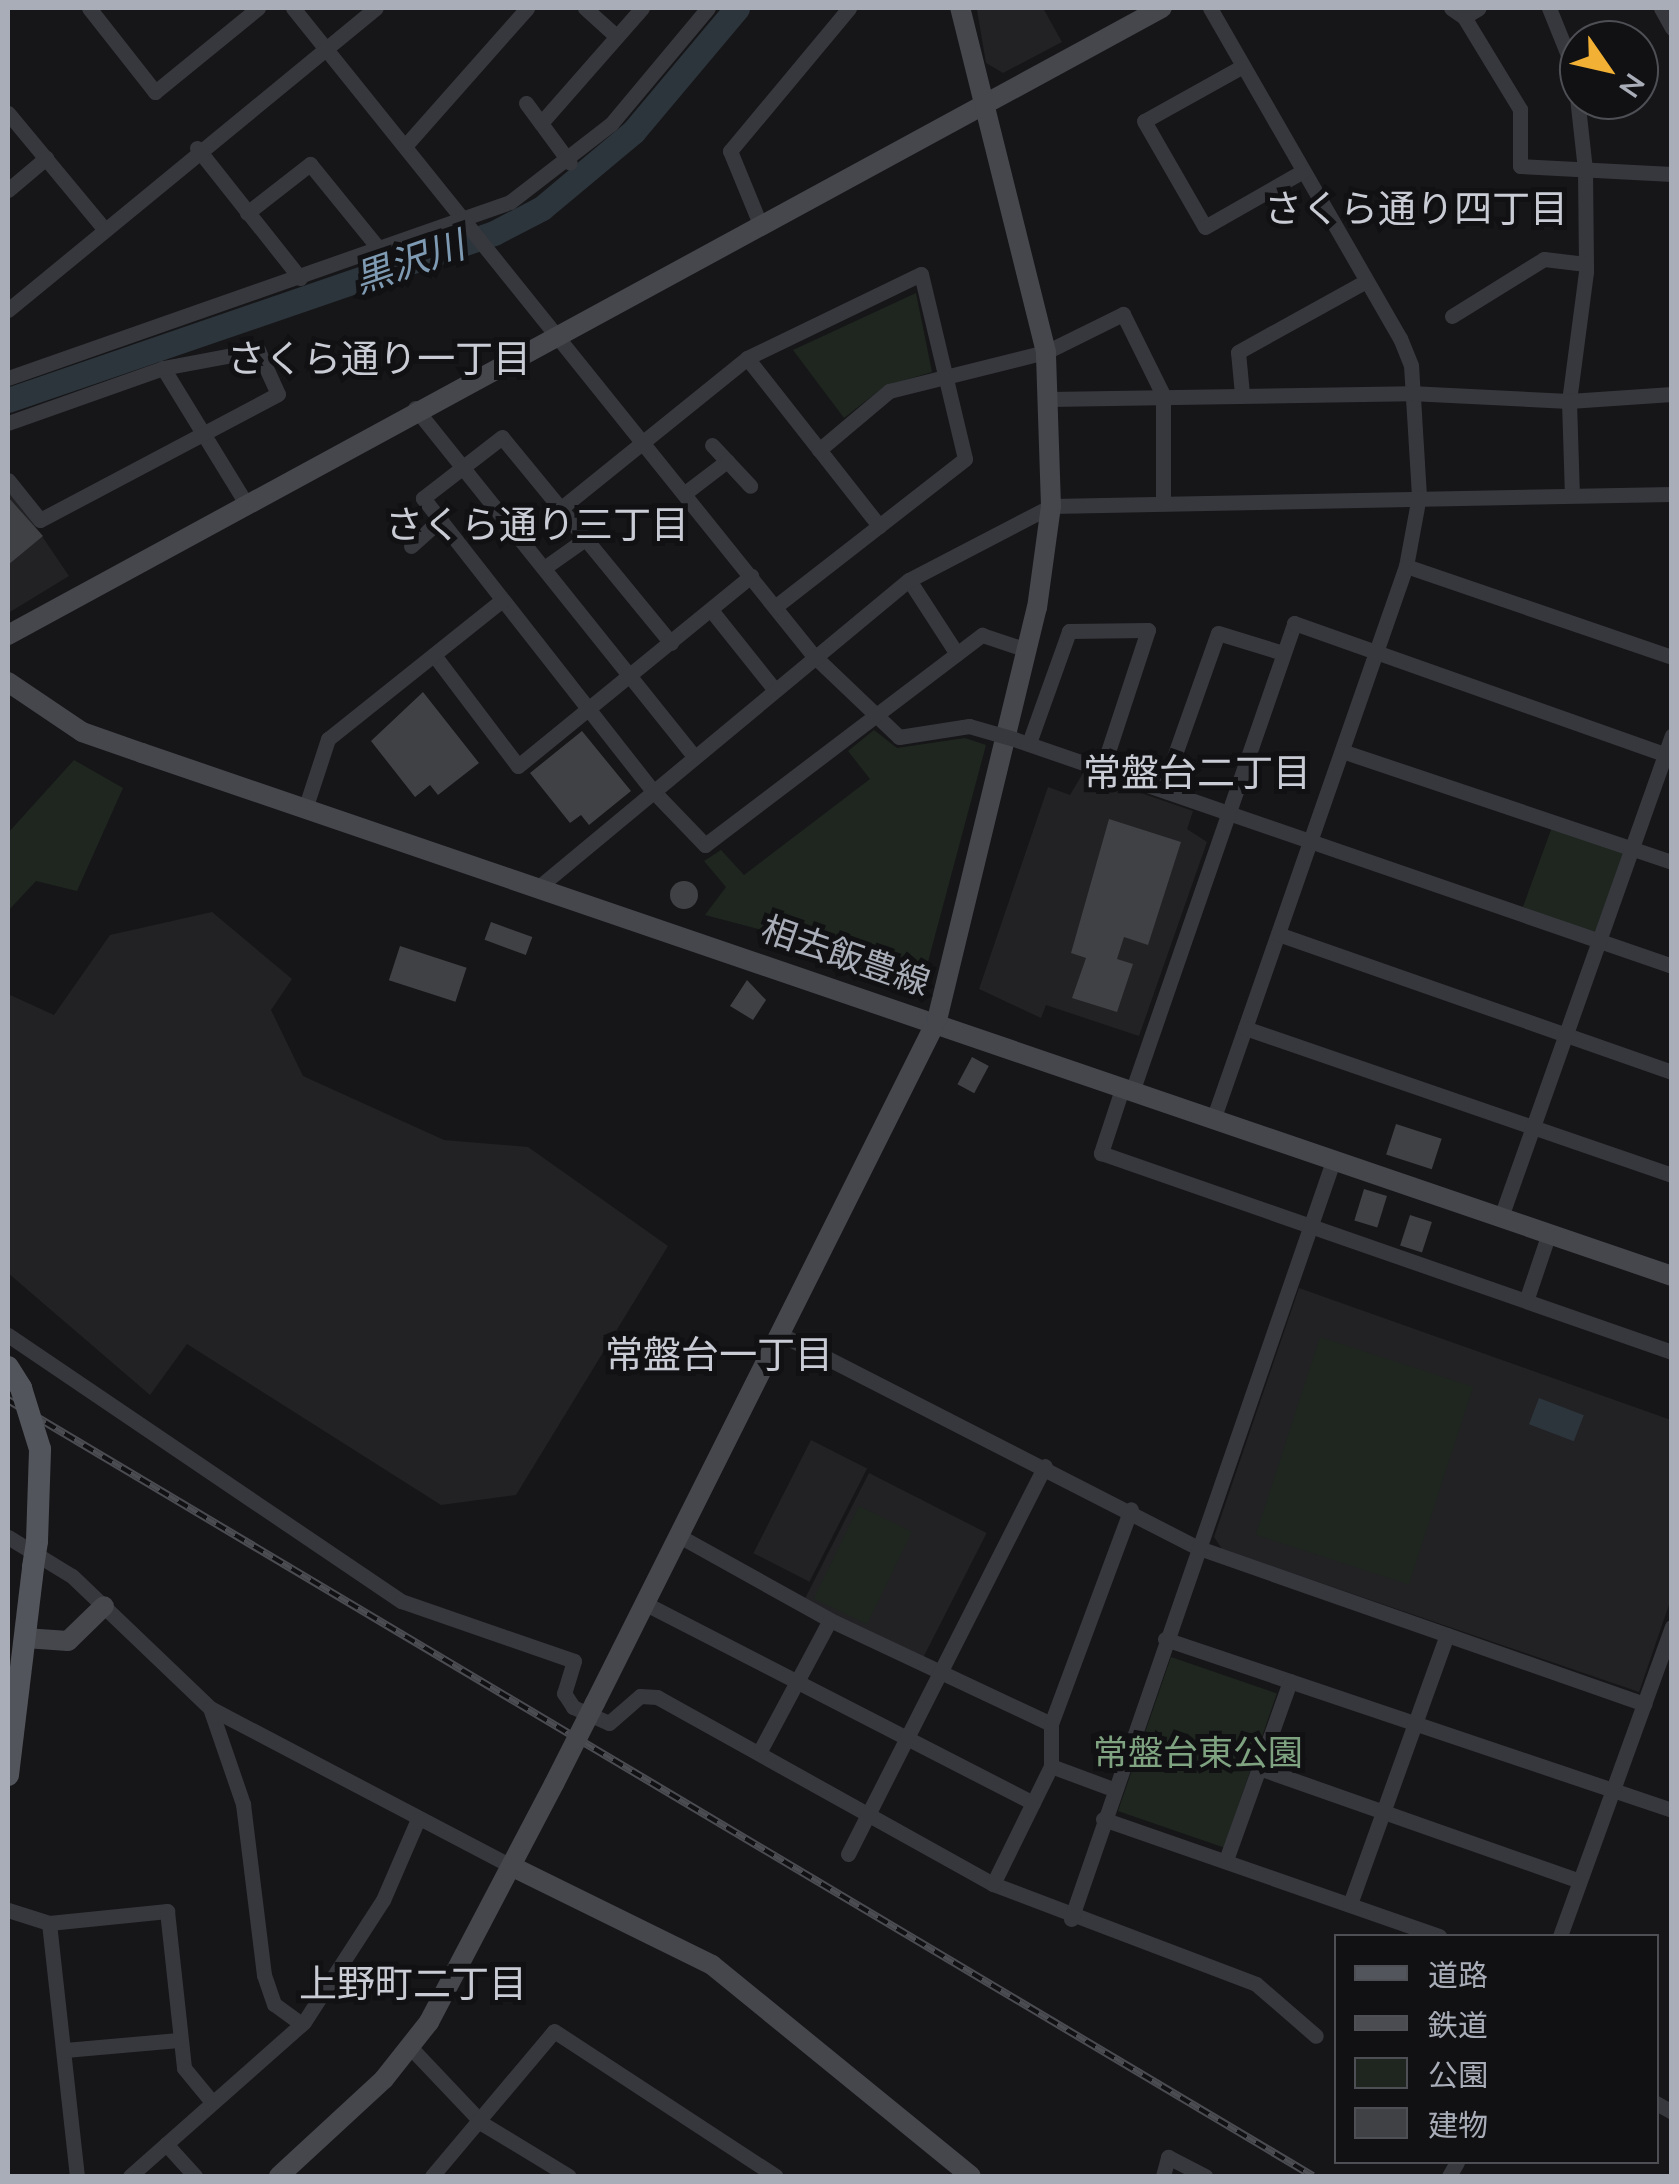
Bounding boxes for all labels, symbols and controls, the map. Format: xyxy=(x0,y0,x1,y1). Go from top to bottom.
north arrow xyxy=(1559,20,1659,120)
text: N xyxy=(1612,67,1653,104)
district label: さくら通り四丁目 xyxy=(1264,186,1568,232)
water label: 黒沢川 xyxy=(348,222,470,302)
district label: さくら通り一丁目 xyxy=(227,336,531,382)
district label: さくら通り三丁目 xyxy=(385,502,689,548)
district label: 常盤台二丁目 xyxy=(1083,750,1311,796)
street label: 相去飯豊線 xyxy=(756,907,936,1003)
district label: 常盤台一丁目 xyxy=(605,1332,833,1378)
park label: 常盤台東公園 xyxy=(1093,1731,1303,1773)
legend xyxy=(1334,1934,1659,2164)
text: 道路 xyxy=(1428,1956,1488,1994)
district label: 上野町二丁目 xyxy=(299,1961,527,2007)
text: 鉄道 xyxy=(1428,2006,1488,2044)
text: 公園 xyxy=(1428,2056,1488,2094)
text: 建物 xyxy=(1428,2106,1488,2144)

